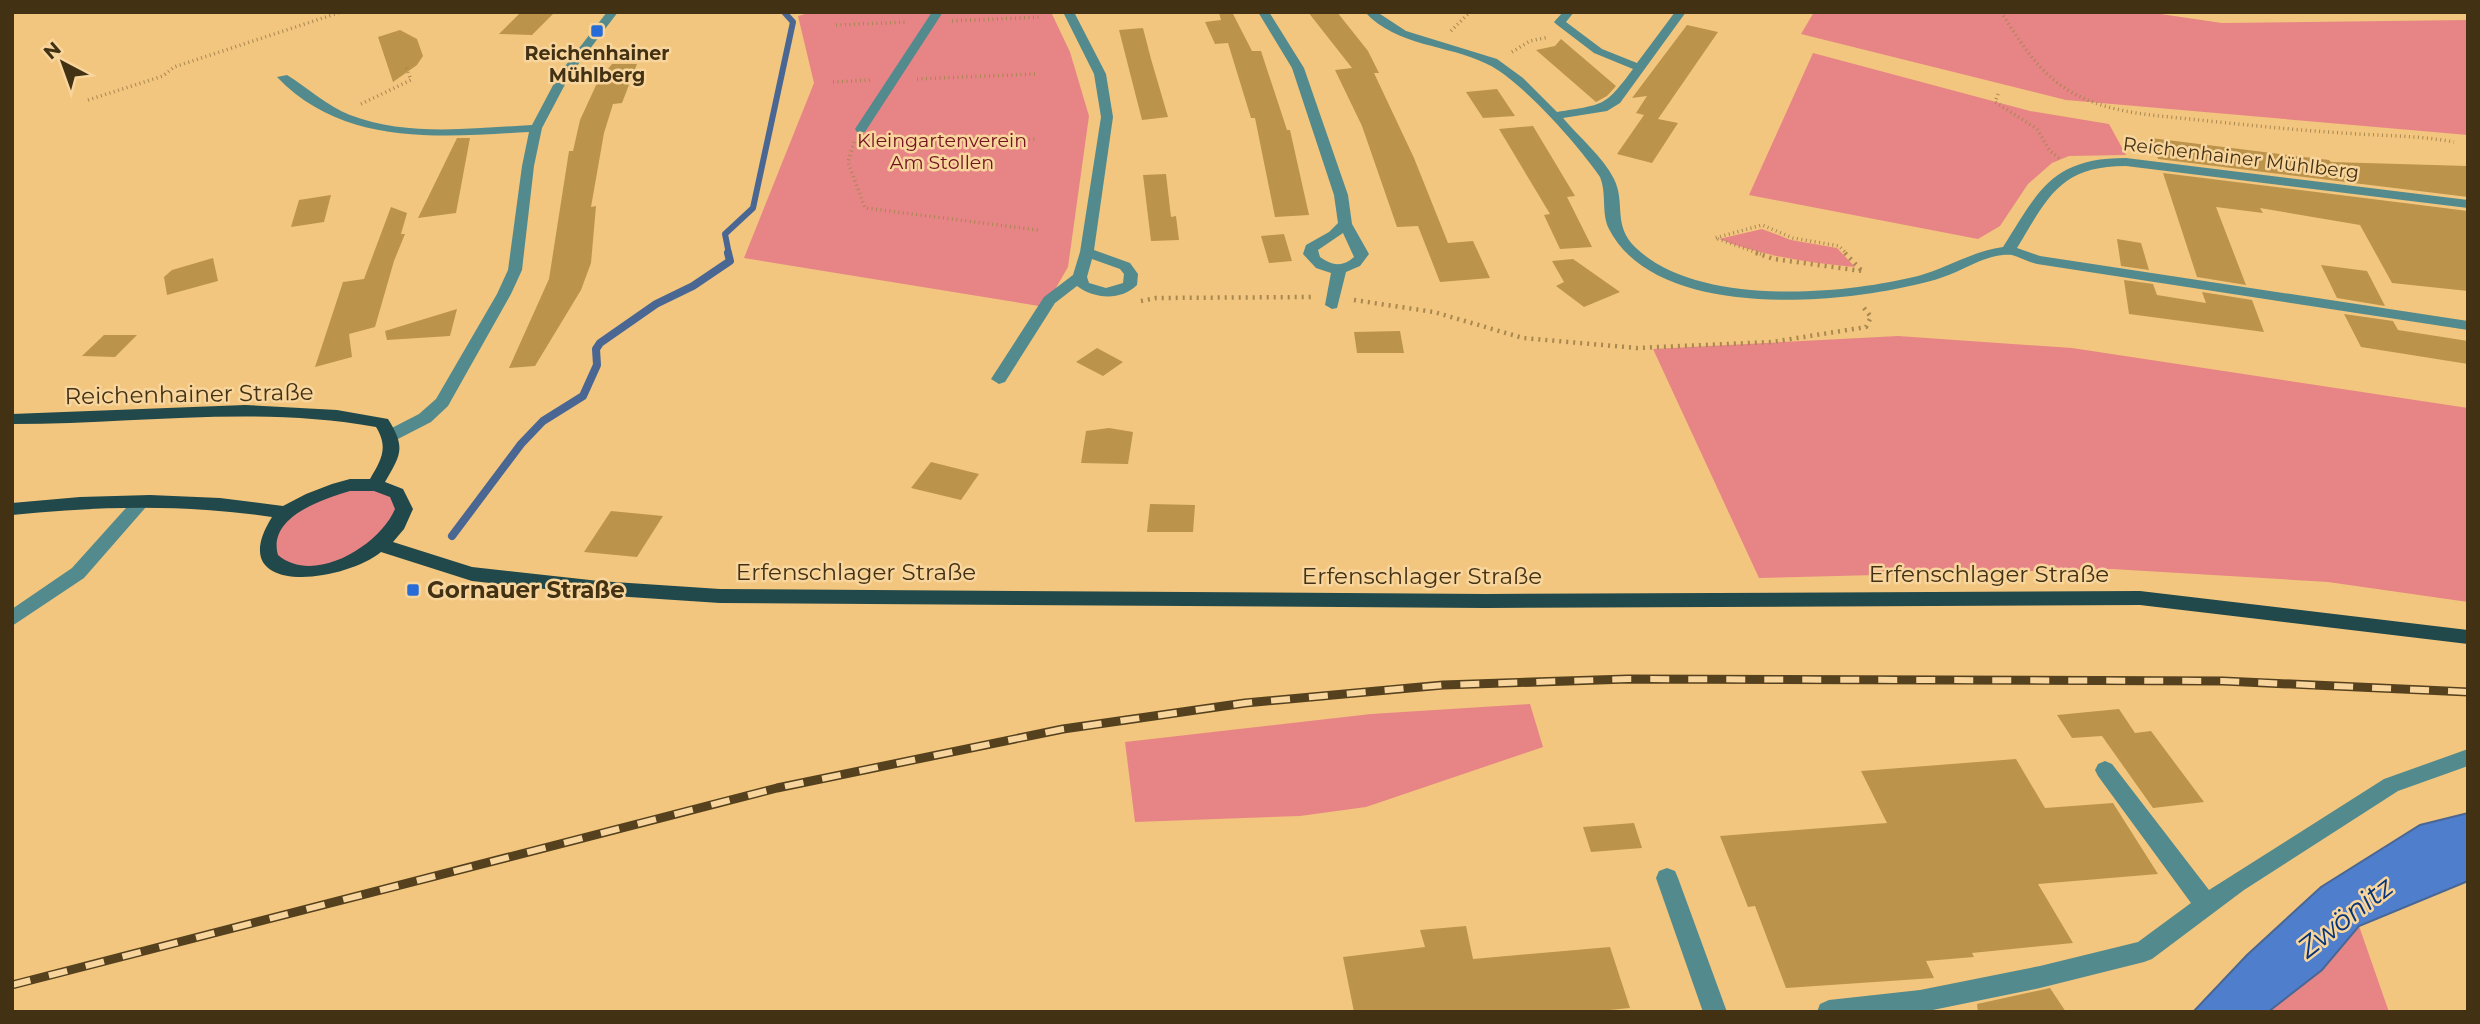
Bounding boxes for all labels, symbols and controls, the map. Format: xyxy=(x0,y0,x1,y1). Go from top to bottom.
marker: Reichenhainer Mühlberg xyxy=(589,23,605,39)
north arrow xyxy=(28,28,98,98)
text: N xyxy=(39,37,66,64)
place label: Reichenhainer Mühlberg xyxy=(524,42,670,87)
park label: Kleingartenverein Am Stollen xyxy=(857,129,1027,174)
street label: Reichenhainer Mühlberg xyxy=(2122,132,2360,184)
street label: Reichenhainer Straße xyxy=(64,378,314,410)
street label: Erfenschlager Straße xyxy=(736,558,976,586)
street label: Erfenschlager Straße xyxy=(1869,560,2109,588)
street label: Erfenschlager Straße xyxy=(1302,562,1542,590)
place label: Gornauer Straße xyxy=(427,576,625,604)
marker: Gornauer Straße xyxy=(405,582,421,598)
water label: Zwönitz xyxy=(2290,869,2400,965)

